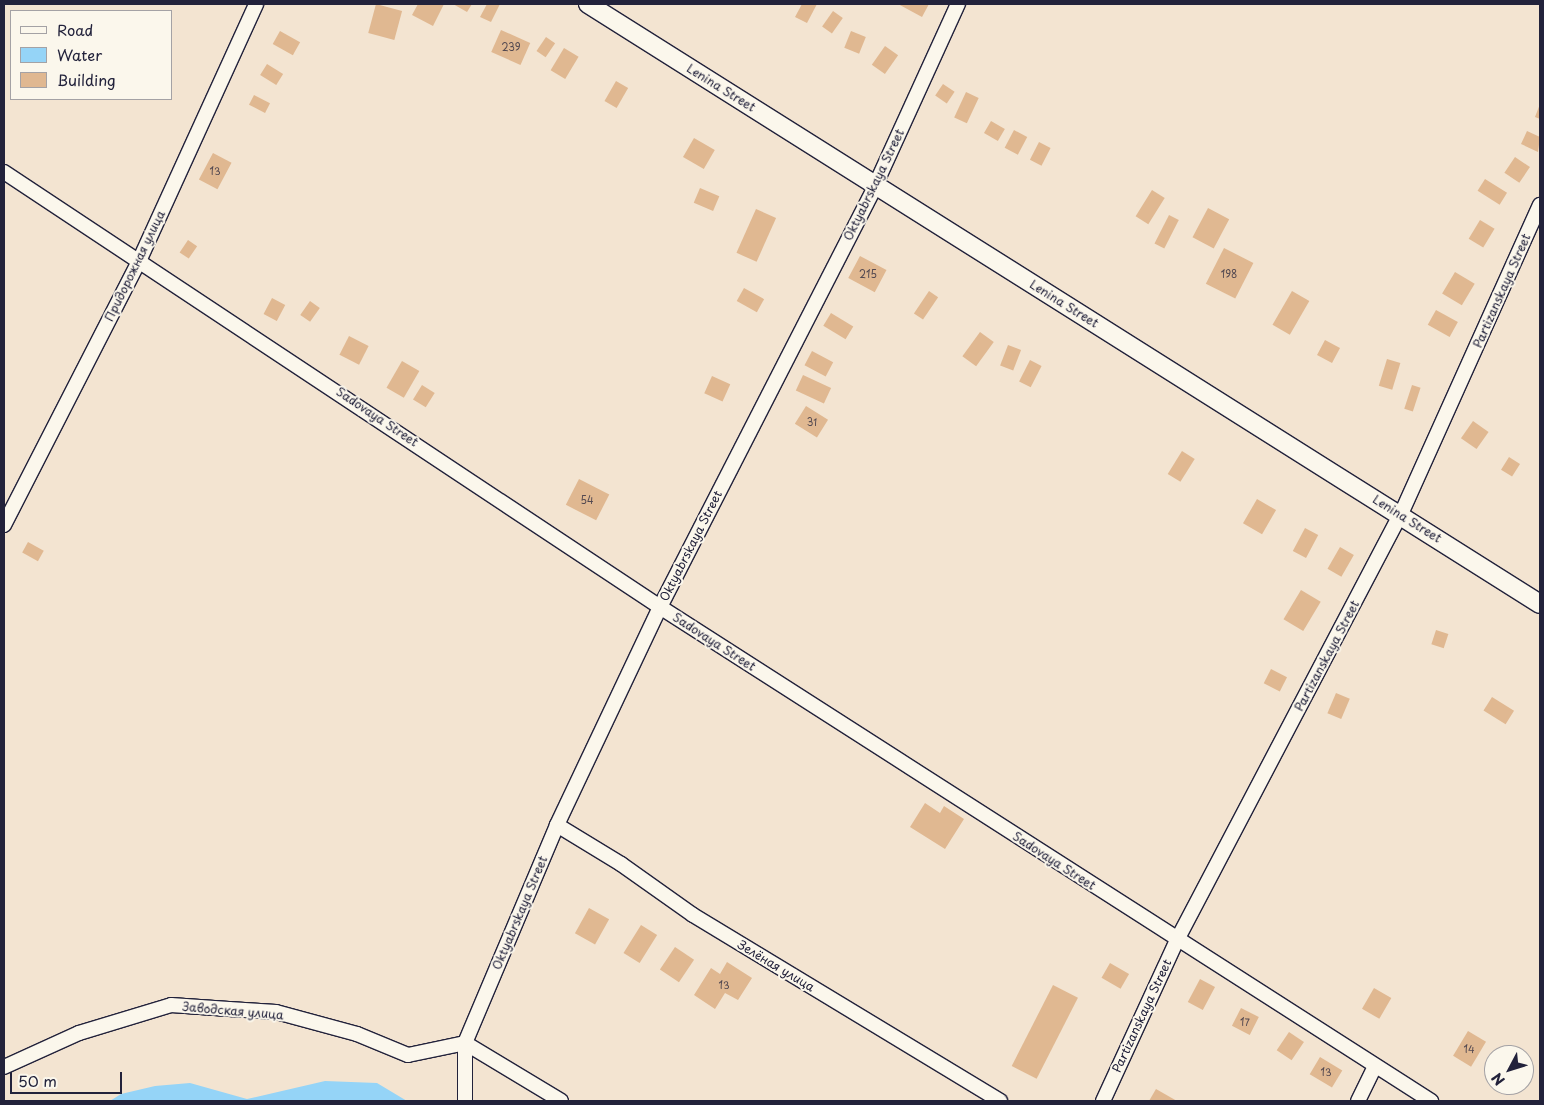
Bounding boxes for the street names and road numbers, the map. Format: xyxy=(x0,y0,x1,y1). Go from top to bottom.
street label: Lenina Street xyxy=(684,61,758,115)
street label: Oktyabrskaya Street xyxy=(841,127,907,243)
street label: Придорожная улица xyxy=(102,208,168,324)
street label: Partizanskaya Street xyxy=(1470,232,1534,350)
street label: Lenina Street xyxy=(1027,277,1101,331)
street label: Sadovaya Street xyxy=(333,384,421,450)
street label: Oktyabrskaya Street xyxy=(657,488,725,604)
street label: Lenina Street xyxy=(1370,492,1444,546)
street label: Partizanskaya Street xyxy=(1292,598,1362,714)
street label: Sadovaya Street xyxy=(670,610,758,674)
street label: Sadovaya Street xyxy=(1010,829,1098,893)
street label: Oktyabrskaya Street xyxy=(489,854,551,972)
street label: Зелёная улица xyxy=(735,937,817,995)
street label: Partizanskaya Street xyxy=(1109,957,1175,1075)
street label: Заводская улица xyxy=(181,999,285,1023)

